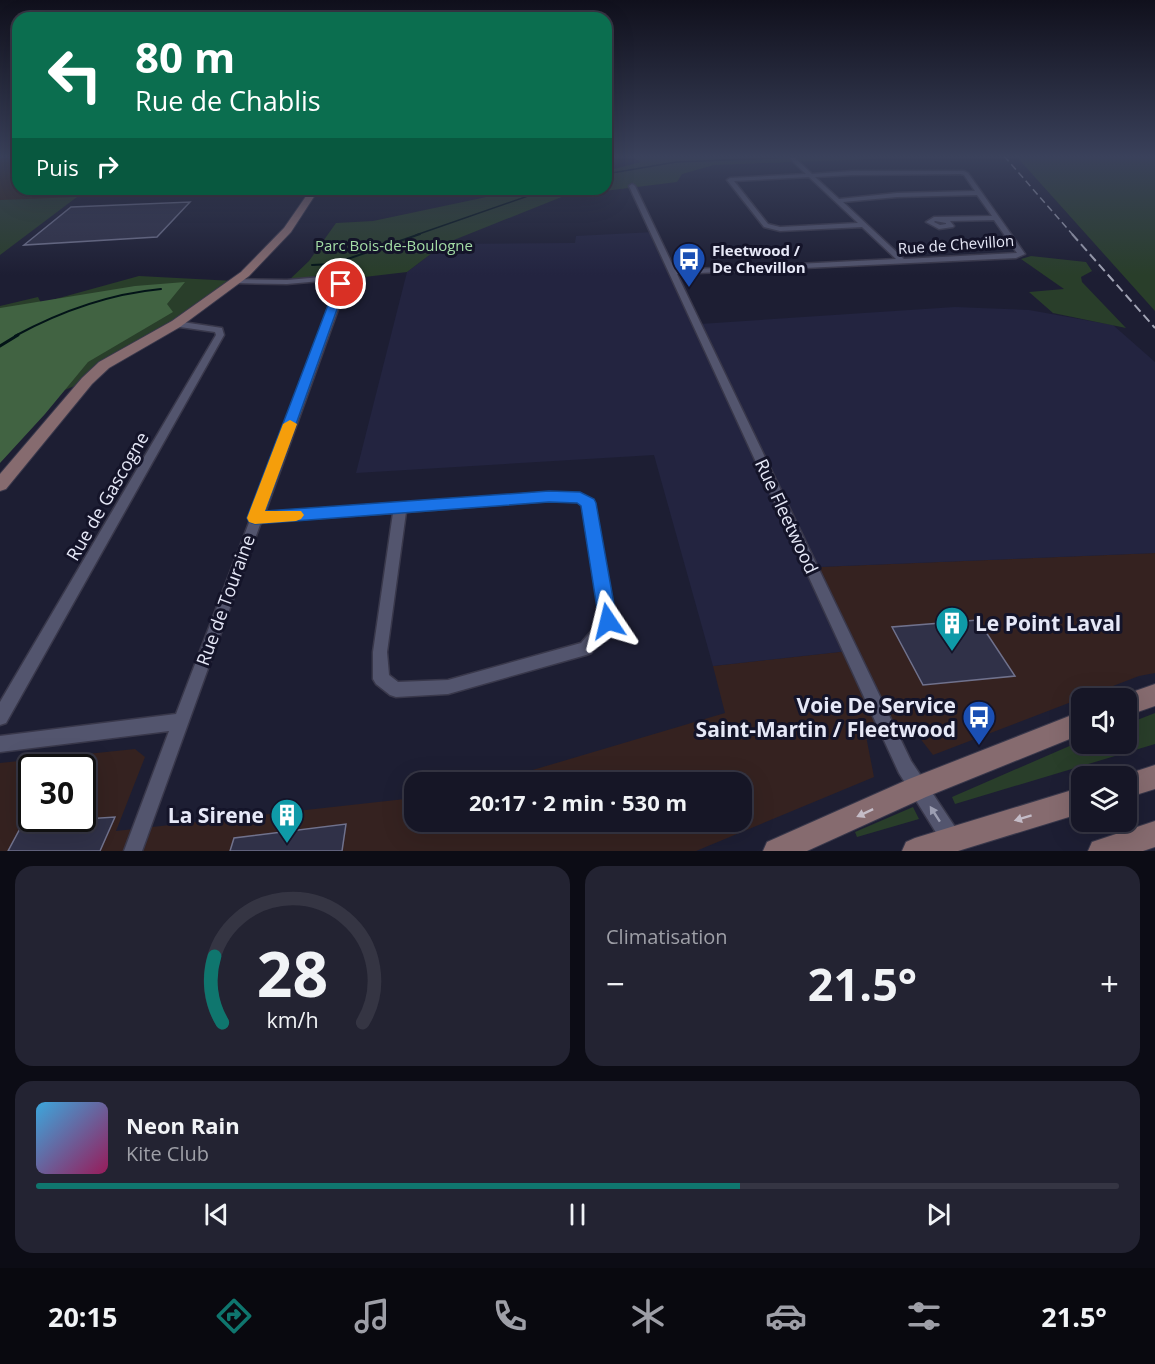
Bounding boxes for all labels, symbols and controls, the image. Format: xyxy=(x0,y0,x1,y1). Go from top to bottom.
text: 80 m xyxy=(135,28,235,85)
icon: left xyxy=(36,36,114,114)
text: Rue de Chablis xyxy=(135,82,321,119)
icon: right xyxy=(91,150,124,183)
text: Puis xyxy=(36,152,79,182)
street label: Rue de Chevillon xyxy=(897,230,1015,258)
park label: Parc Bois-de-Boulogne xyxy=(315,235,473,255)
place label: Fleetwood / De Chevillon xyxy=(712,240,806,277)
bus stop icon: Fleetwood / De Chevillon xyxy=(671,241,707,288)
pin xyxy=(315,258,366,309)
icon: arrive xyxy=(324,267,357,300)
street label: Rue de Gascogne xyxy=(60,427,154,565)
street label: Rue Fleetwood xyxy=(750,455,824,577)
street label: Rue de Touraine xyxy=(190,531,260,669)
position arrow xyxy=(576,589,640,653)
building icon: Le Point Laval xyxy=(934,605,970,652)
place label: Le Point Laval xyxy=(975,609,1121,637)
map controls xyxy=(1071,688,1137,832)
button: sound xyxy=(1071,688,1137,754)
place label: Voie De Service Saint-Martin / Fleetwood xyxy=(696,691,956,743)
bus stop icon: Voie De Service Saint-Martin / Fleetwood xyxy=(961,699,997,746)
speed limit sign: 30 xyxy=(18,754,96,832)
button: layers xyxy=(1071,766,1137,832)
text: 20:17 · 2 min · 530 m xyxy=(469,787,687,817)
building icon: La Sirene xyxy=(269,797,305,844)
place label: La Sirene xyxy=(168,801,264,829)
one-way arrow xyxy=(930,806,941,822)
one-way arrow xyxy=(857,808,874,817)
one-way arrow xyxy=(1014,814,1032,823)
text: Climatisation xyxy=(606,923,728,950)
text: 28 xyxy=(257,930,328,1015)
text: 21.5° xyxy=(808,953,917,1014)
text: − xyxy=(606,961,625,1006)
text: + xyxy=(1100,961,1119,1006)
text: km/h xyxy=(266,1005,319,1034)
text: Neon Rain xyxy=(126,1110,240,1140)
text: Kite Club xyxy=(126,1140,209,1167)
icon: previous xyxy=(200,1198,233,1231)
icon: pause xyxy=(561,1198,594,1231)
icon: next xyxy=(922,1198,955,1231)
icon: directions xyxy=(213,1295,255,1337)
icon: music xyxy=(351,1295,393,1337)
icon: phone xyxy=(489,1295,531,1337)
icon: climate xyxy=(627,1295,669,1337)
icon: car xyxy=(765,1295,807,1337)
icon: filters xyxy=(903,1295,945,1337)
text: 20:15 xyxy=(48,1298,117,1335)
text: 21.5° xyxy=(1041,1298,1107,1335)

